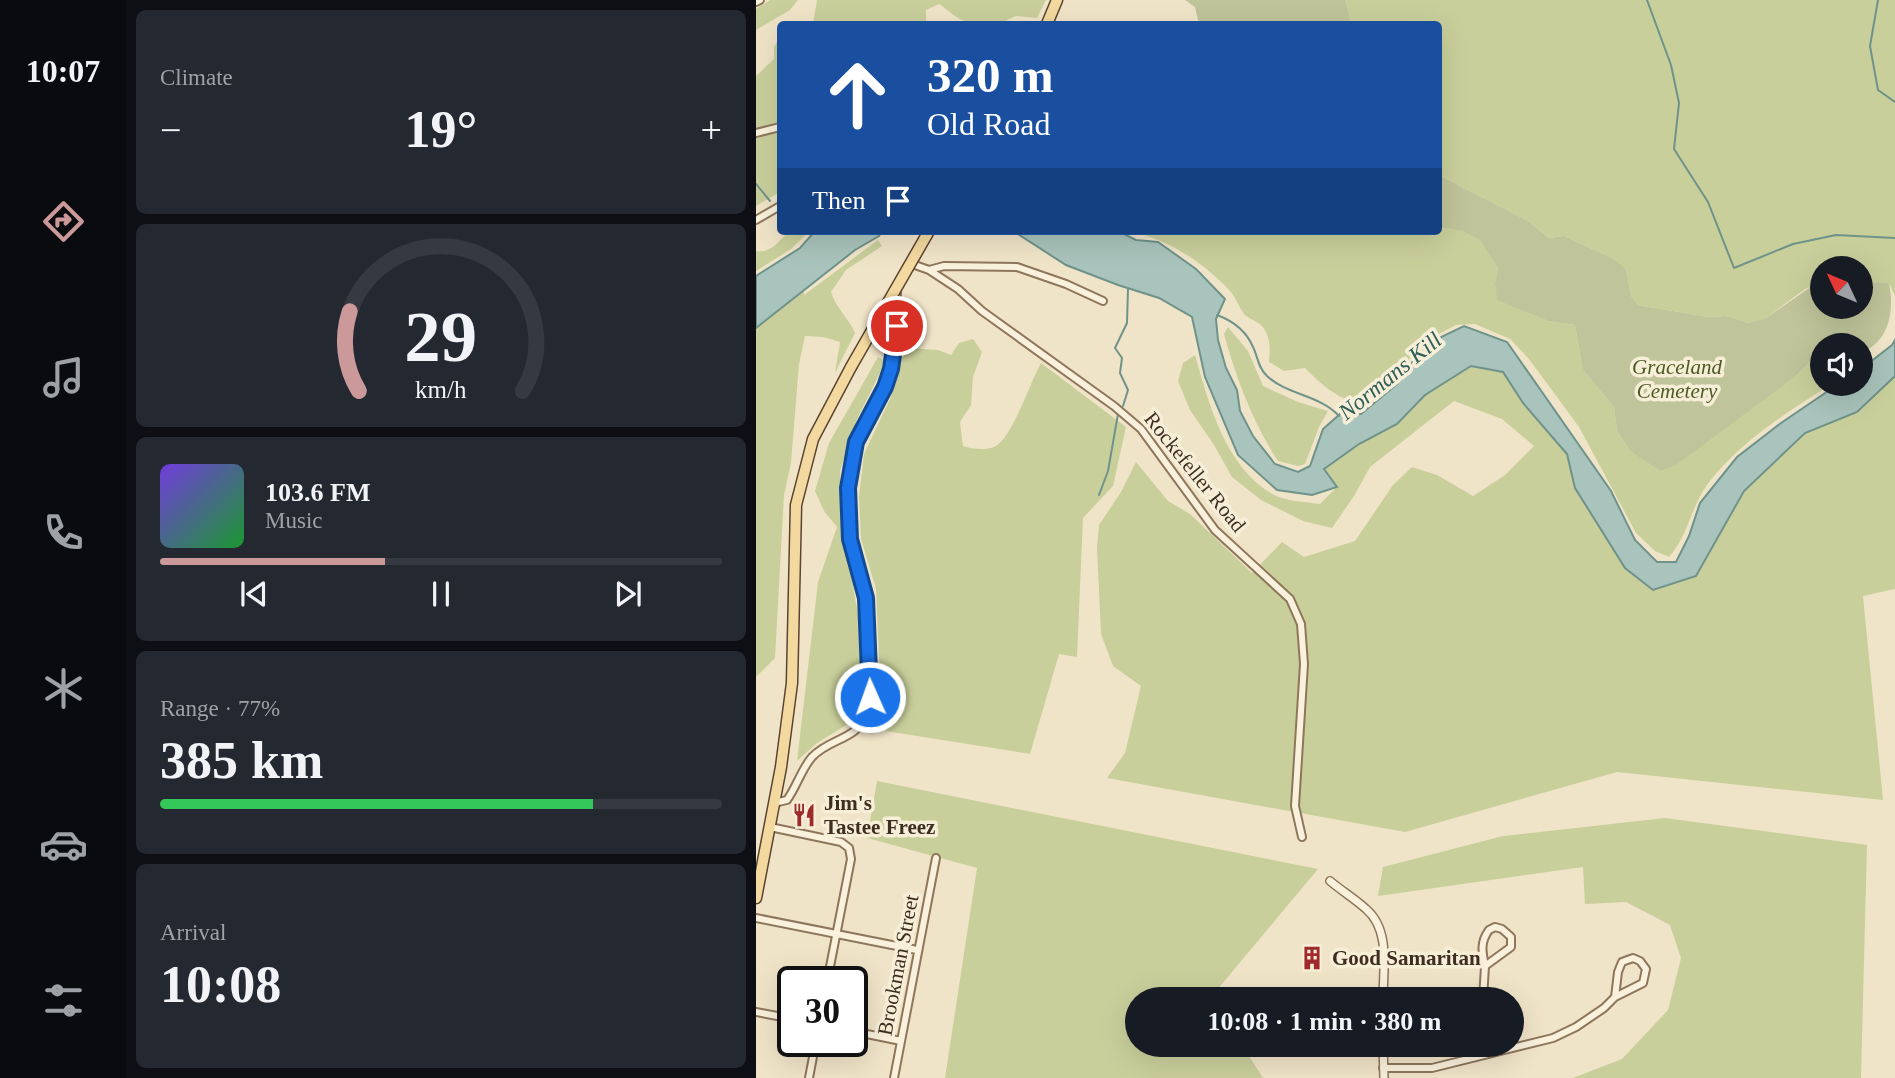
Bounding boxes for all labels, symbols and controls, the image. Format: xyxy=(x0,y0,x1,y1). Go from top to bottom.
text: 320 m xyxy=(927,48,1054,103)
icon: ahead xyxy=(812,49,903,140)
text: 10:07 xyxy=(26,53,100,89)
text: Climate xyxy=(160,65,233,90)
text: 19° xyxy=(405,101,477,158)
text: Old Road xyxy=(927,106,1051,142)
text: − xyxy=(160,109,181,151)
text: + xyxy=(701,109,722,151)
icon: arrive xyxy=(879,182,917,220)
text: Then xyxy=(812,186,865,215)
icon: directions xyxy=(39,197,88,246)
north arrow xyxy=(1810,256,1872,318)
map controls xyxy=(1810,256,1873,396)
pin xyxy=(867,296,927,356)
text: 29 xyxy=(405,297,477,378)
icon: arrive xyxy=(878,307,916,345)
water label: Normans Kill xyxy=(1333,327,1446,426)
button: sound xyxy=(1810,333,1873,396)
icon: music xyxy=(39,353,88,402)
park label: Graceland Cemetery xyxy=(1632,355,1722,403)
text: km/h xyxy=(415,376,467,403)
street label: Rockefeller Road xyxy=(1139,407,1251,537)
text: 103.6 FM xyxy=(265,478,370,507)
icon: phone xyxy=(39,508,88,557)
text: Music xyxy=(265,508,323,533)
icon: previous xyxy=(235,575,273,613)
icon: pause xyxy=(422,575,460,613)
icon: next xyxy=(609,575,647,613)
position arrow xyxy=(833,660,907,734)
icon: climate xyxy=(39,664,88,713)
text: Range · 77% xyxy=(160,696,280,721)
text: 385 km xyxy=(160,732,323,789)
place label: Jim's Tastee Freez xyxy=(824,791,935,839)
restaurant icon: Jim's Tastee Freez xyxy=(790,801,818,829)
icon: car xyxy=(39,820,88,869)
street label: Brookman Street xyxy=(873,892,923,1037)
text: Arrival xyxy=(160,920,226,945)
building icon: Good Samaritan xyxy=(1298,944,1326,972)
place label: Good Samaritan xyxy=(1332,946,1481,970)
text: 10:08 xyxy=(160,956,281,1013)
speed limit sign: 30 xyxy=(777,966,868,1057)
icon: filters xyxy=(39,976,88,1025)
text: 10:08 · 1 min · 380 m xyxy=(1208,1007,1442,1036)

